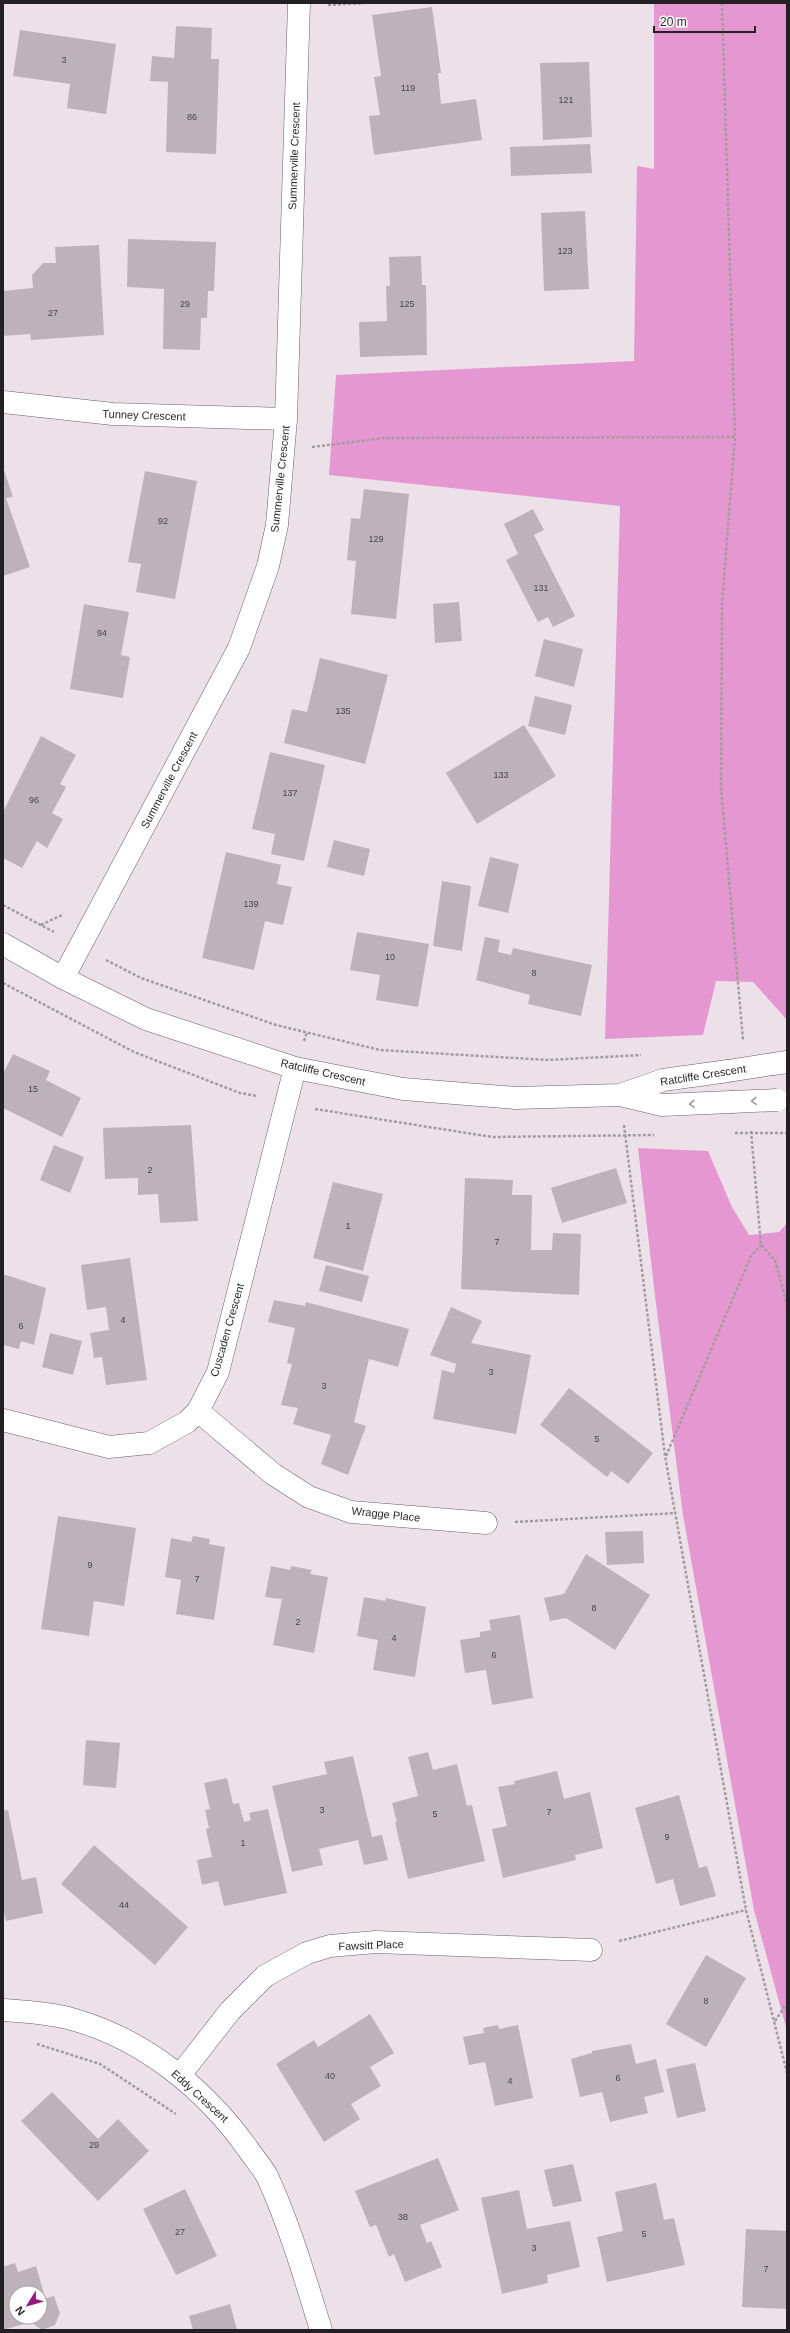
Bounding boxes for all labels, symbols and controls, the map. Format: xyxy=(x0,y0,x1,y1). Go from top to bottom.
scale bar xyxy=(654,8,755,34)
text: 20 m xyxy=(660,15,687,29)
house number: 3 xyxy=(61,55,67,65)
house number: 119 xyxy=(401,83,415,93)
house number: 121 xyxy=(558,95,574,105)
street label: Summerville Crescent xyxy=(286,102,302,210)
house number: 86 xyxy=(187,112,197,122)
house number: 123 xyxy=(557,246,573,256)
house number: 29 xyxy=(180,299,190,309)
house number: 125 xyxy=(399,299,415,309)
house number: 27 xyxy=(48,308,58,318)
street label: Tunney Crescent xyxy=(102,408,186,422)
street label: Summerville Crescent xyxy=(268,425,292,533)
house number: 92 xyxy=(158,516,168,526)
house number: 129 xyxy=(368,534,384,544)
house number: 131 xyxy=(533,583,549,593)
house number: 94 xyxy=(97,628,107,638)
house number: 135 xyxy=(335,706,351,716)
street label: Summerville Crescent xyxy=(138,730,200,830)
house number: 133 xyxy=(493,770,509,780)
house number: 137 xyxy=(282,788,298,798)
house number: 96 xyxy=(29,795,39,805)
house number: 139 xyxy=(243,899,259,909)
house number: 10 xyxy=(385,952,395,962)
house number: 8 xyxy=(531,968,537,978)
street label: Ratcliffe Crescent xyxy=(279,1056,367,1088)
street label: Ratcliffe Crescent xyxy=(659,1062,747,1088)
house number: 15 xyxy=(28,1084,38,1094)
one-way arrow xyxy=(751,1096,757,1105)
one-way arrow xyxy=(689,1099,695,1108)
house number: 2 xyxy=(147,1165,153,1175)
house number: 1 xyxy=(345,1221,351,1231)
house number: 7 xyxy=(494,1237,500,1247)
street label: Cuscaden Crescent xyxy=(208,1282,246,1378)
house number: 4 xyxy=(120,1315,126,1325)
house number: 6 xyxy=(18,1321,24,1331)
house number: 3 xyxy=(488,1367,494,1377)
house number: 3 xyxy=(321,1381,327,1391)
house number: 5 xyxy=(594,1434,600,1444)
street label: Wragge Place xyxy=(351,1504,421,1524)
house number: 9 xyxy=(87,1560,93,1570)
house number: 7 xyxy=(194,1574,200,1584)
house number: 8 xyxy=(591,1603,597,1613)
house number: 2 xyxy=(295,1617,301,1627)
house number: 4 xyxy=(391,1633,397,1643)
house number: 6 xyxy=(491,1650,497,1660)
house number: 3 xyxy=(319,1805,325,1815)
house number: 7 xyxy=(546,1807,552,1817)
house number: 5 xyxy=(432,1809,438,1819)
house number: 9 xyxy=(664,1832,670,1842)
house number: 1 xyxy=(240,1838,246,1848)
house number: 44 xyxy=(119,1900,129,1910)
street label: Fawsitt Place xyxy=(338,1938,404,1952)
house number: 8 xyxy=(703,1996,709,2006)
street label: Eddy Crescent xyxy=(169,2067,231,2125)
house number: 40 xyxy=(325,2071,335,2081)
house number: 6 xyxy=(615,2073,621,2083)
house number: 4 xyxy=(507,2076,513,2086)
house number: 29 xyxy=(89,2140,99,2150)
house number: 38 xyxy=(398,2212,408,2222)
house number: 27 xyxy=(175,2227,185,2237)
house number: 5 xyxy=(641,2229,647,2239)
house number: 3 xyxy=(531,2243,537,2253)
house number: 7 xyxy=(763,2264,769,2274)
north arrow xyxy=(8,2285,48,2325)
text: N xyxy=(13,2304,27,2318)

